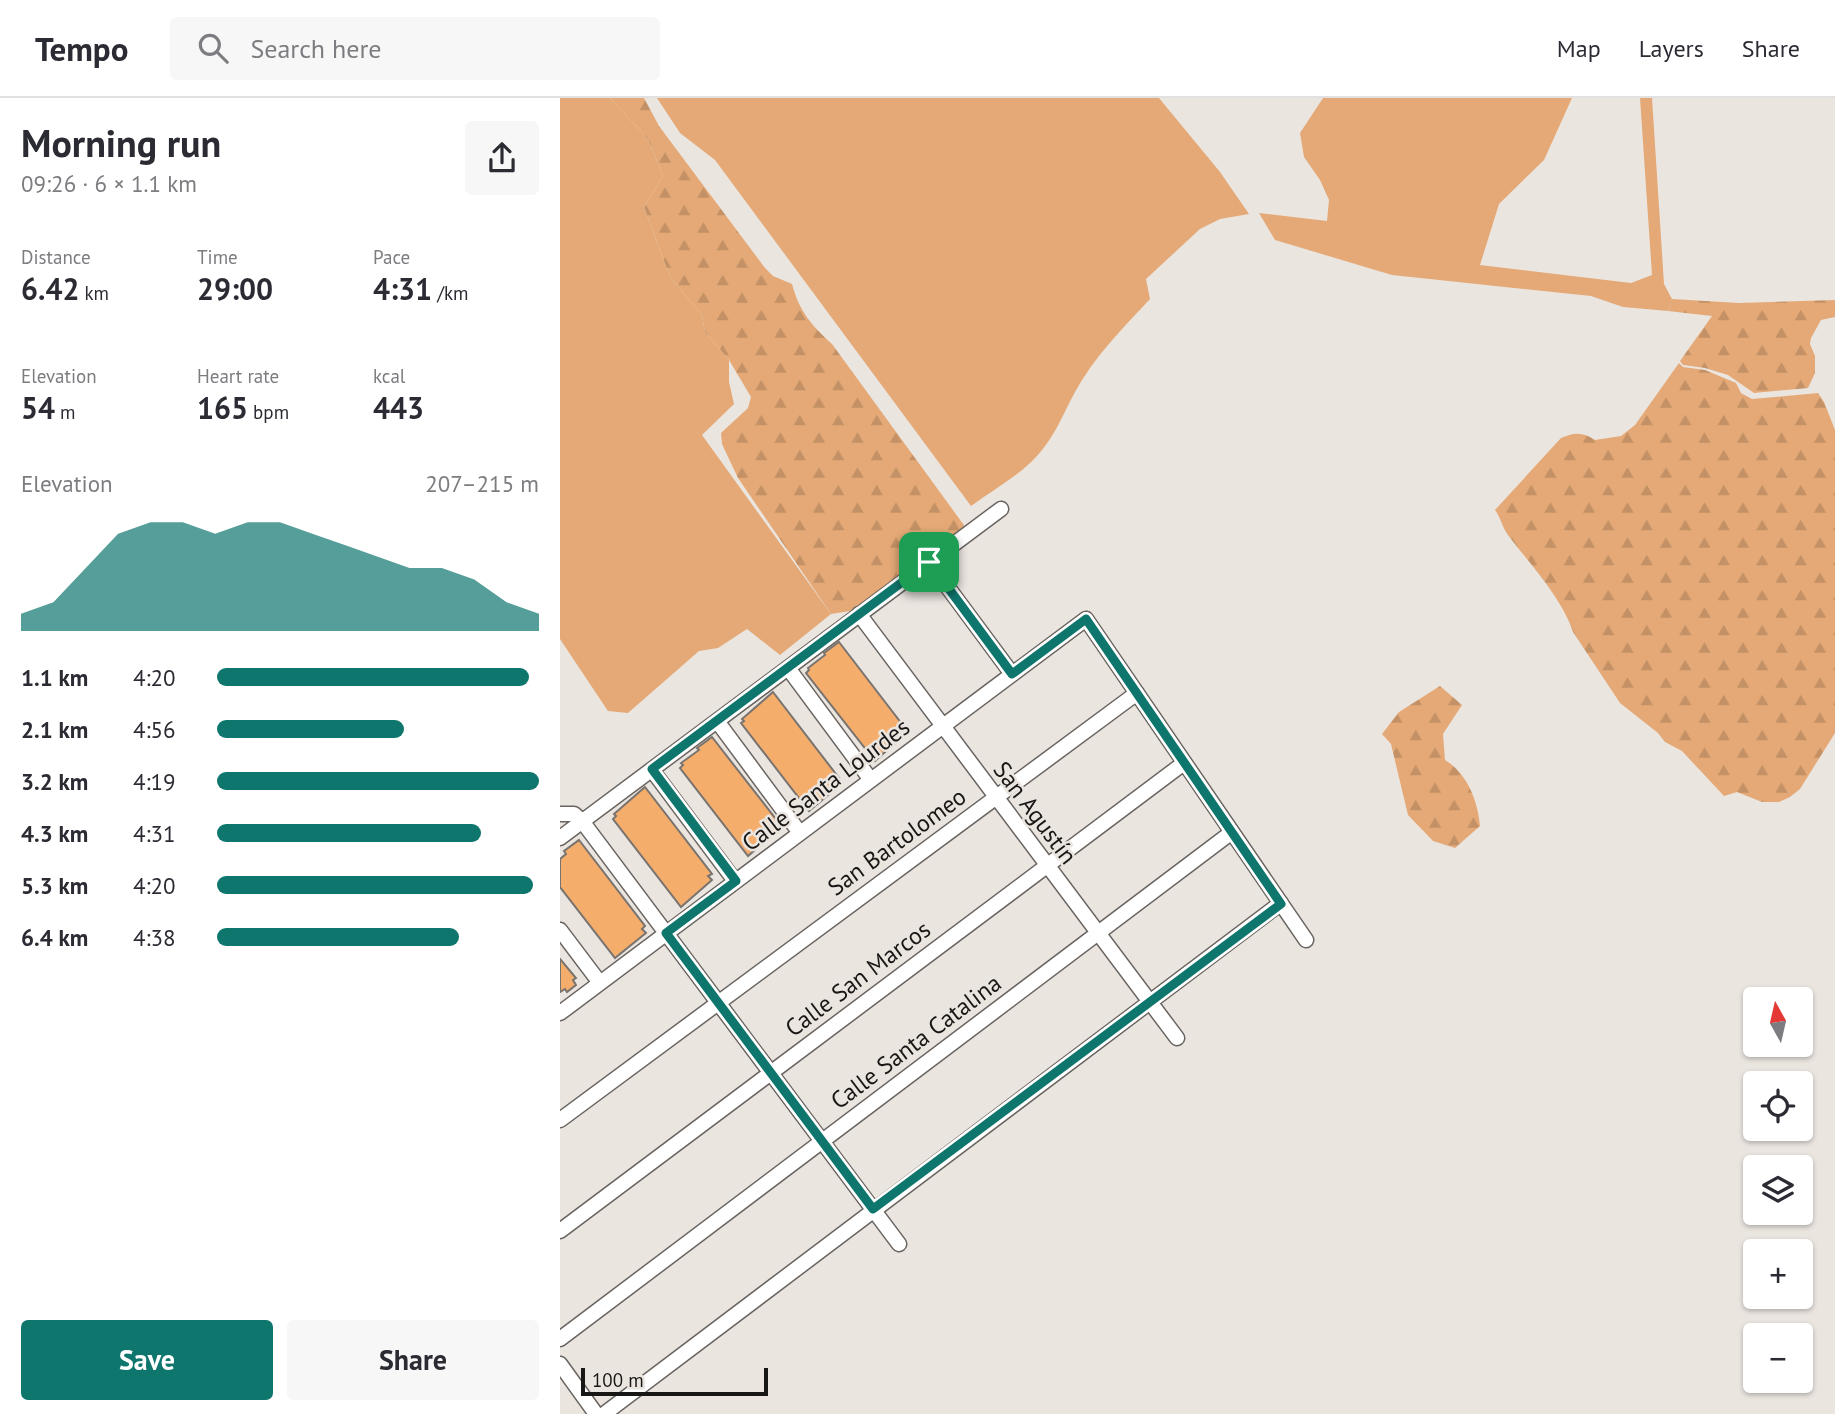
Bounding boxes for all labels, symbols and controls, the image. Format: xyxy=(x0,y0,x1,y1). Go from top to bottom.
search box xyxy=(170,17,660,80)
text: Tempo xyxy=(35,27,128,70)
icon: search xyxy=(194,29,232,67)
text: Search here xyxy=(250,32,382,65)
text: Map xyxy=(1557,33,1601,64)
text: Layers xyxy=(1639,33,1704,64)
text: Share xyxy=(1742,33,1800,64)
text: Morning run xyxy=(21,118,221,167)
button: share xyxy=(465,121,539,195)
text: 09:26 · 6 × 1.1 km xyxy=(21,169,197,198)
text: Distance xyxy=(21,245,91,269)
text: Time xyxy=(197,245,238,269)
text: Pace xyxy=(373,245,410,269)
text: 6.42 xyxy=(21,269,79,308)
text: 29:00 xyxy=(197,269,273,308)
text: 4:31 xyxy=(373,269,432,308)
text: km xyxy=(79,281,109,305)
text: /km xyxy=(432,281,468,305)
text: Elevation xyxy=(21,364,97,388)
text: Heart rate xyxy=(197,364,279,388)
text: kcal xyxy=(373,364,405,388)
text: 54 xyxy=(21,388,55,427)
text: 165 xyxy=(197,388,248,427)
text: 443 xyxy=(373,388,424,427)
text: m xyxy=(55,400,76,424)
text: bpm xyxy=(248,400,289,424)
text: Elevation xyxy=(21,469,113,498)
text: 207–215 m xyxy=(425,469,539,498)
pin xyxy=(899,532,959,592)
icon: arrive xyxy=(910,543,948,581)
text: 1.1 km xyxy=(21,663,88,692)
text: 4:20 xyxy=(133,663,176,692)
street label: Calle Santa Lourdes xyxy=(736,711,916,858)
text: 2.1 km xyxy=(21,715,88,744)
text: 4:56 xyxy=(133,715,176,744)
street label: San Agustín xyxy=(987,755,1084,870)
text: 3.2 km xyxy=(21,767,88,796)
text: 4:19 xyxy=(133,767,176,796)
street label: San Bartolomeo xyxy=(821,781,972,902)
text: 4.3 km xyxy=(21,819,88,848)
text: 4:31 xyxy=(133,819,176,848)
text: 5.3 km xyxy=(21,871,88,900)
text: 4:20 xyxy=(133,871,176,900)
street label: Calle San Marcos xyxy=(779,914,937,1043)
text: 6.4 km xyxy=(21,923,88,952)
text: 4:38 xyxy=(133,923,176,952)
street label: Calle Santa Catalina xyxy=(824,967,1007,1116)
north arrow xyxy=(1743,987,1813,1057)
map controls xyxy=(1743,987,1813,1393)
button: locate xyxy=(1743,1071,1813,1141)
button: layers xyxy=(1743,1155,1813,1225)
button: + xyxy=(1743,1239,1813,1309)
button: Save xyxy=(21,1320,273,1400)
button: Share xyxy=(287,1320,539,1400)
button: − xyxy=(1743,1323,1813,1393)
scale bar xyxy=(581,1365,768,1397)
text: 100 m xyxy=(592,1368,644,1392)

